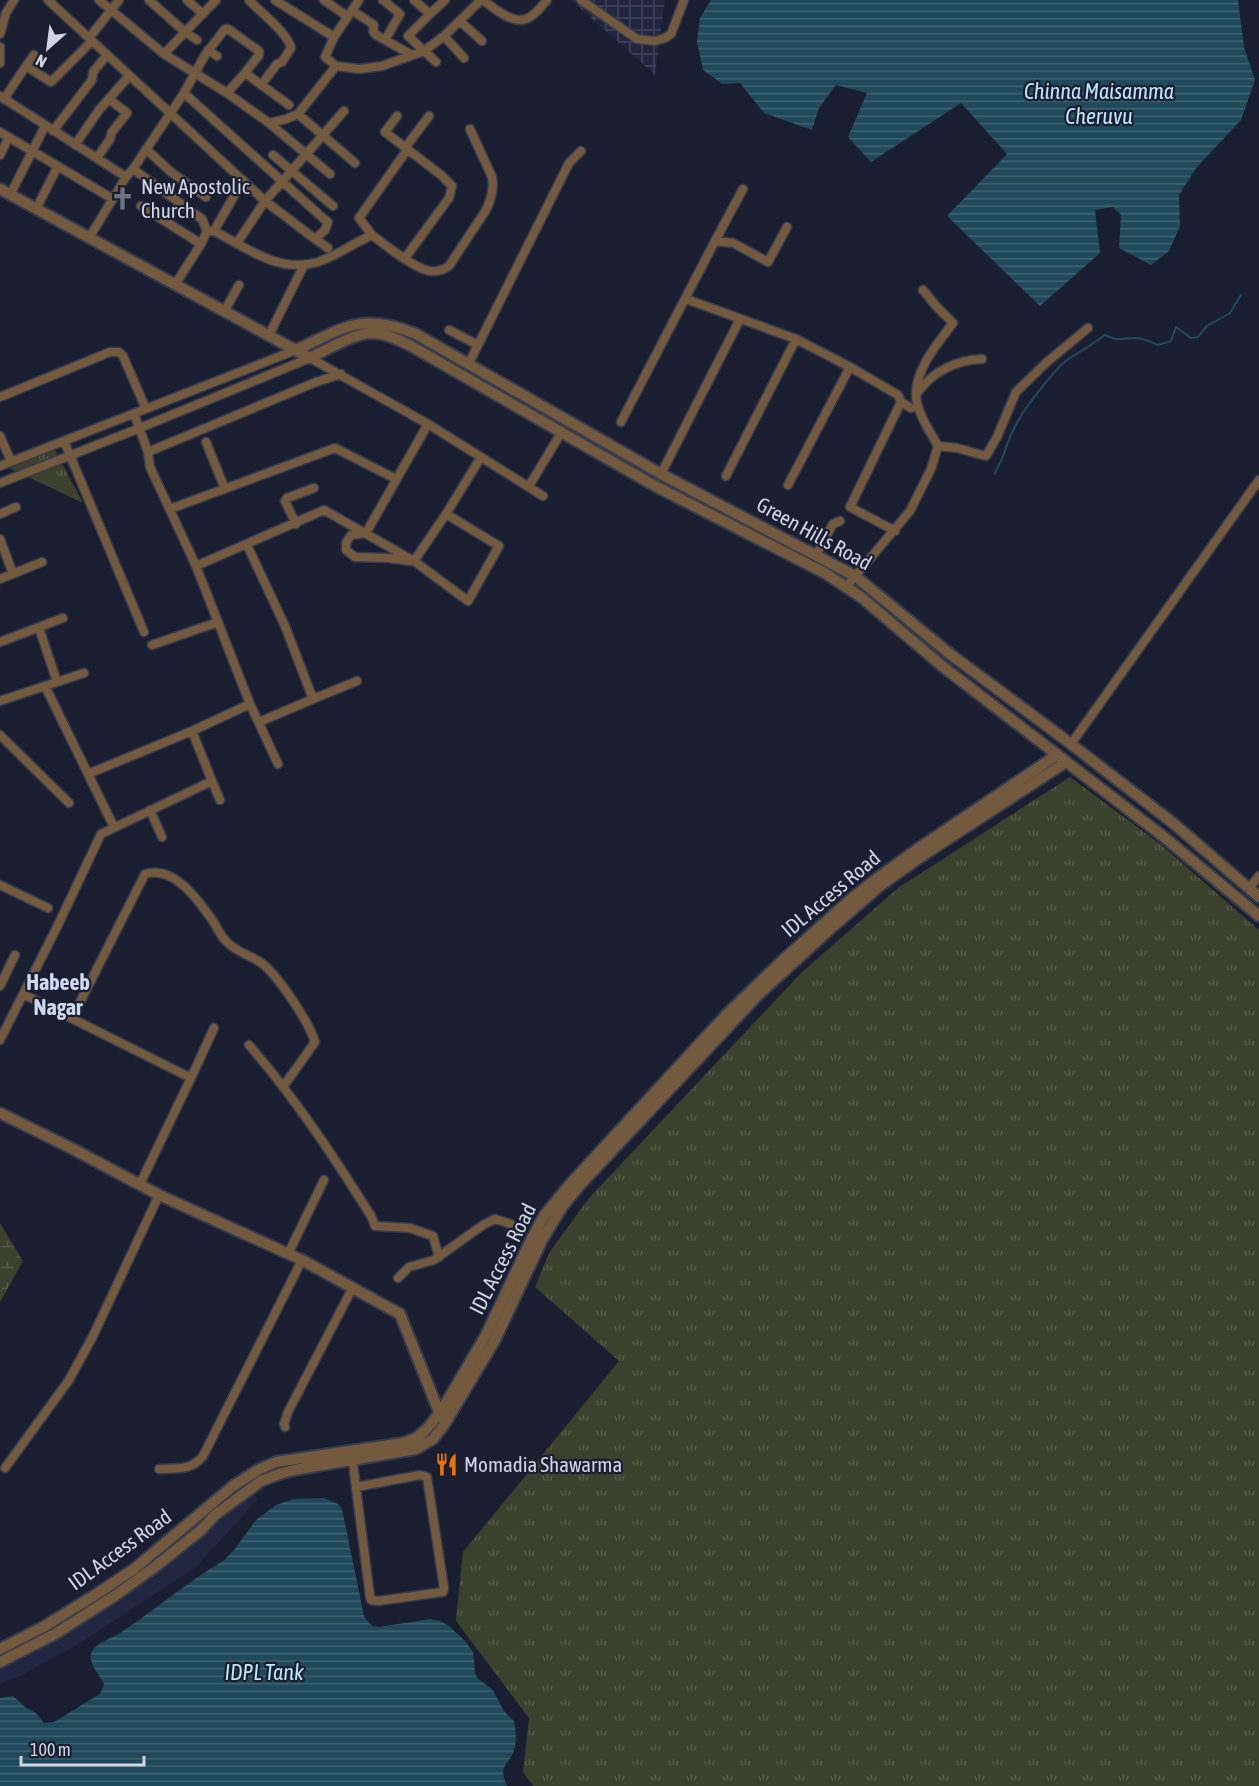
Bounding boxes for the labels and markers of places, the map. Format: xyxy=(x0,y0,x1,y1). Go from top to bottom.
place label: New Apostolic Church xyxy=(141,174,250,222)
church icon: New Apostolic Church xyxy=(110,186,136,212)
restaurant icon: Momadia Shawarma xyxy=(433,1452,459,1478)
place label: Momadia Shawarma xyxy=(464,1452,622,1476)

